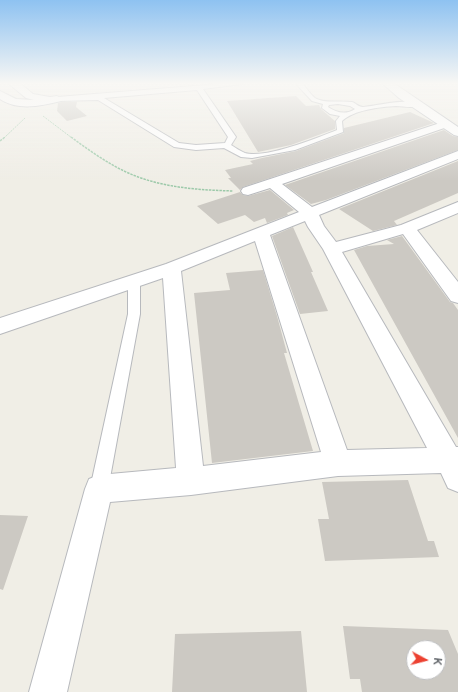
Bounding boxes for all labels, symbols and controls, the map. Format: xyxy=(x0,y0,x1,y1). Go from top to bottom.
north arrow xyxy=(406,640,446,680)
text: K xyxy=(431,657,444,666)

